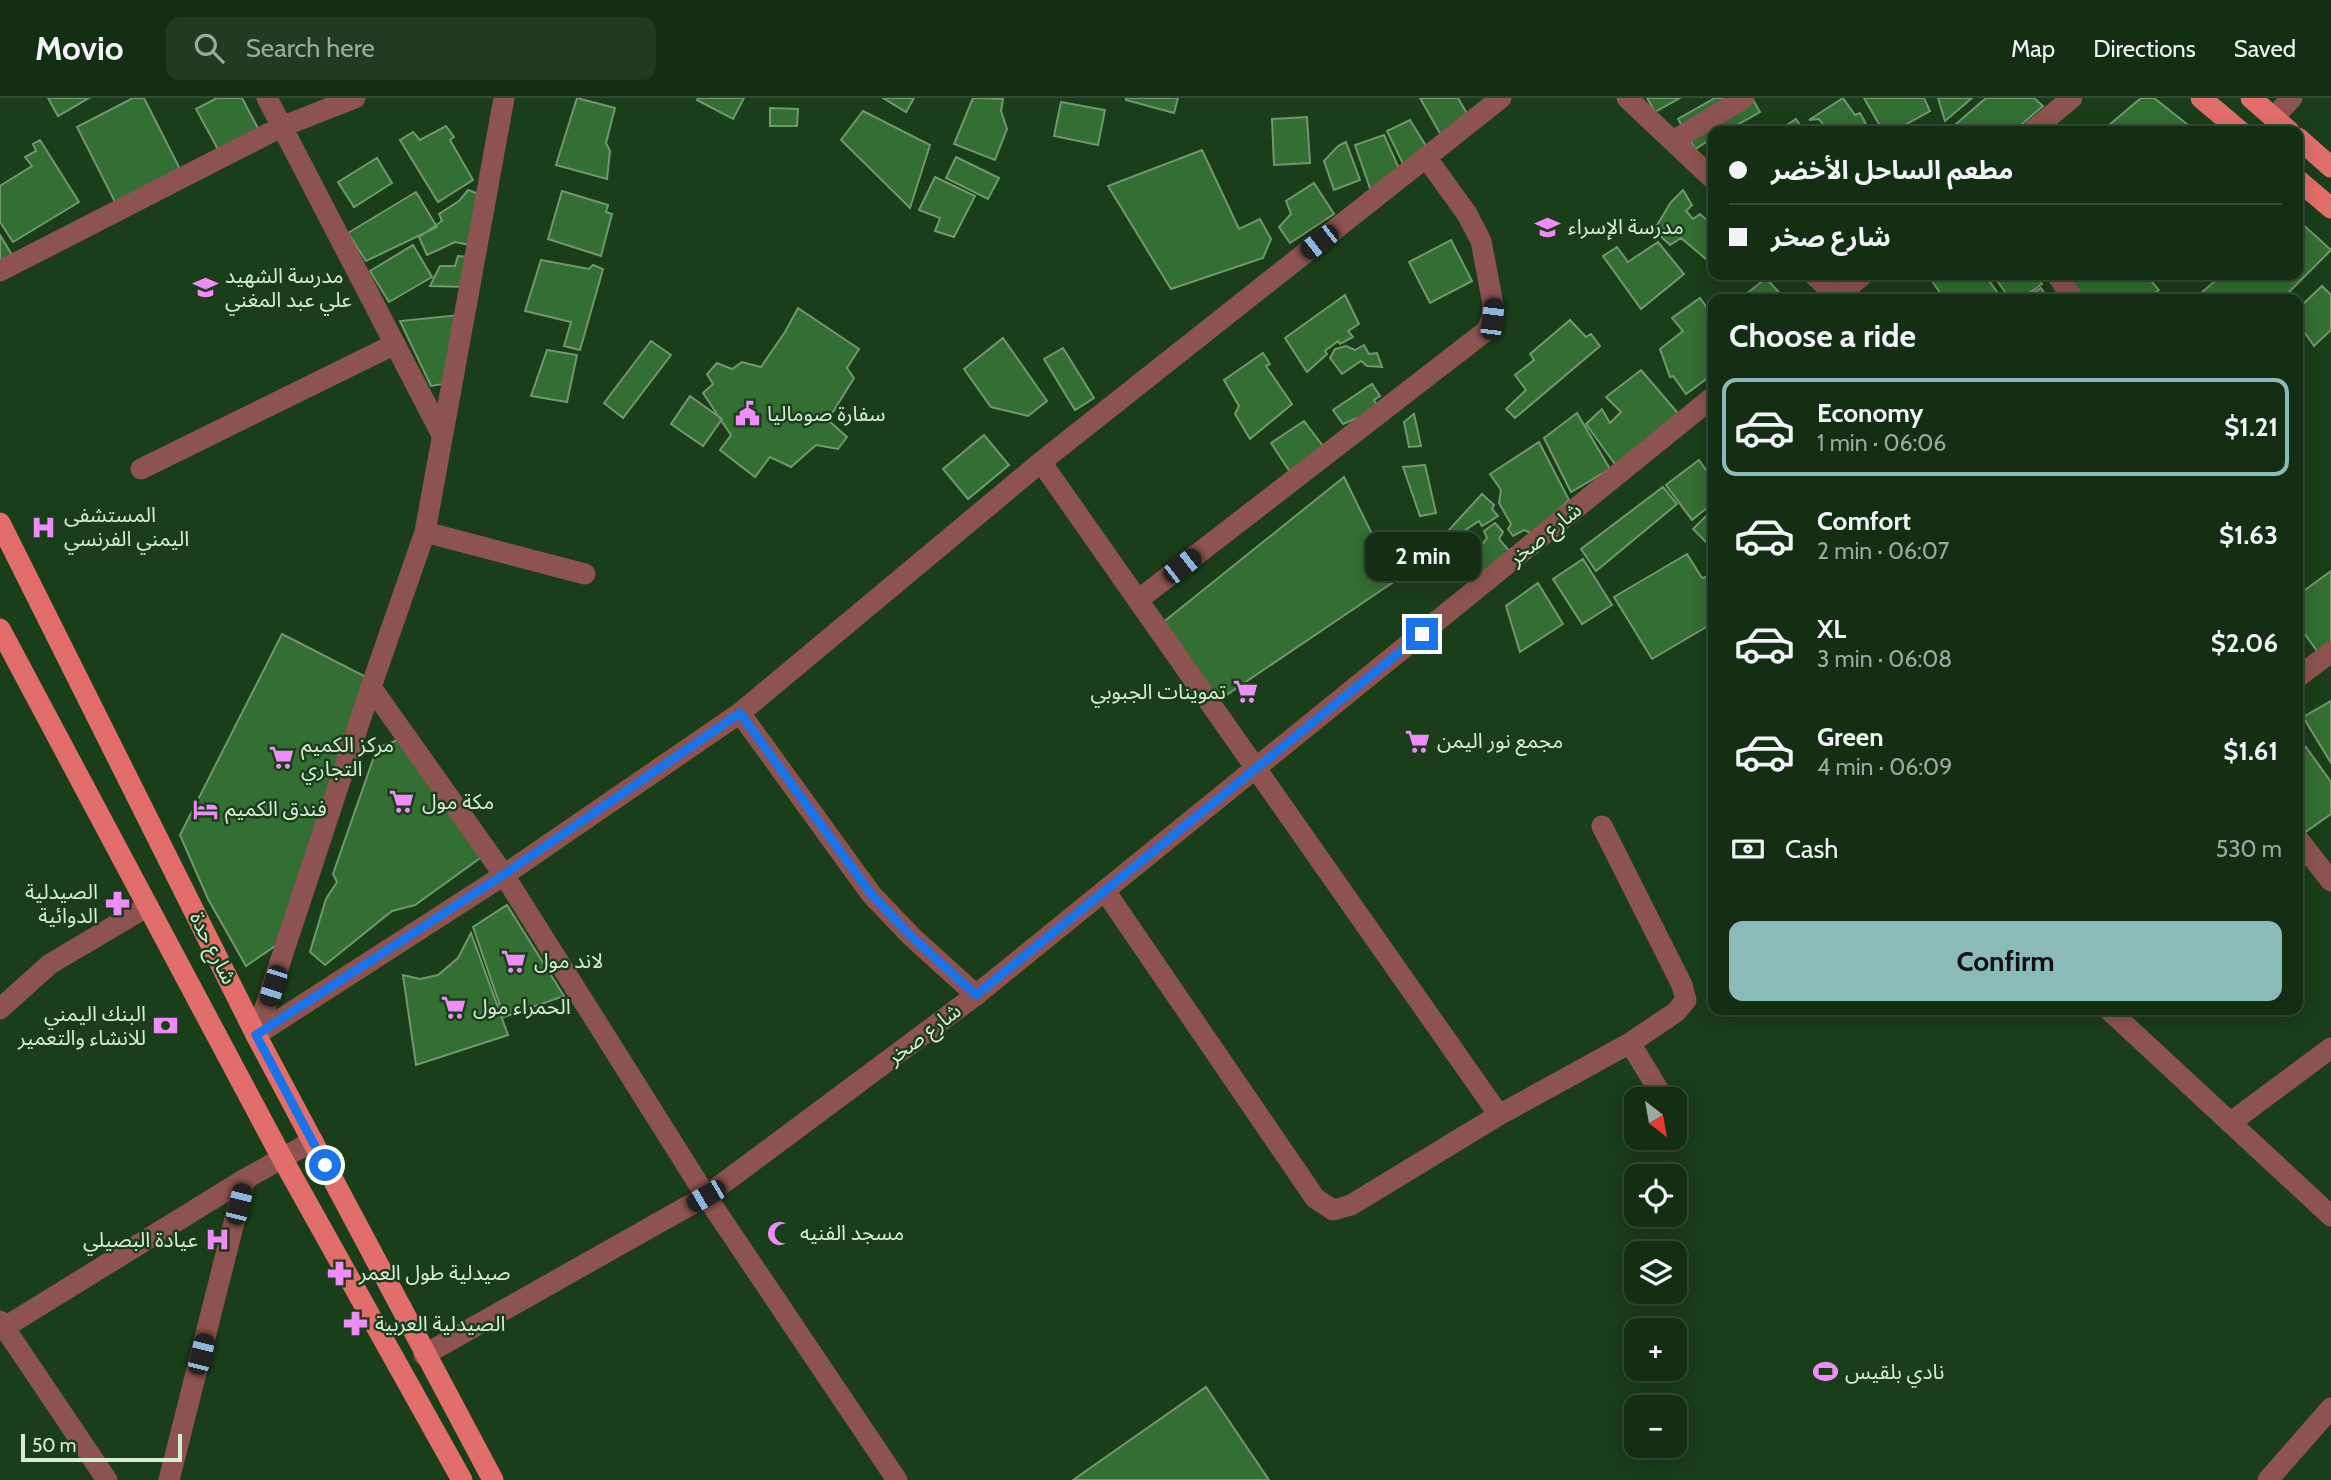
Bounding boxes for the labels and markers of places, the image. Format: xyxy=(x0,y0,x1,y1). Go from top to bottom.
school or university icon: مدرسة الإسراء xyxy=(1534,213,1562,241)
place label: مدرسة الإسراء xyxy=(1568,214,1684,240)
place label: مدرسة الشهيد علي عبد المغني xyxy=(225,263,352,316)
school or university icon: مدرسة الشهيد علي عبد المغني xyxy=(191,274,219,302)
public building icon: سفارة صوماليا xyxy=(733,400,761,428)
place label: سفارة صوماليا xyxy=(767,401,885,426)
place label: المستشفى اليمني الفرنسي xyxy=(64,502,189,555)
hospital icon: المستشفى اليمني الفرنسي xyxy=(30,513,58,541)
supermarket icon: تموينات الجبوبي xyxy=(1232,678,1260,706)
place label: تموينات الجبوبي xyxy=(1090,679,1226,708)
supermarket icon: مجمع نور اليمن xyxy=(1403,727,1431,755)
place label: مجمع نور اليمن xyxy=(1437,728,1563,756)
place label: مركز الكميم التجاري xyxy=(301,732,394,785)
supermarket icon: مركز الكميم التجاري xyxy=(267,743,295,771)
supermarket icon: مكة مول xyxy=(388,788,416,816)
place label: مكة مول xyxy=(422,789,494,814)
hotel icon: فندق الكميم xyxy=(191,795,219,823)
place label: فندق الكميم xyxy=(225,796,327,824)
place label: الصيدلية الدوائية xyxy=(25,879,98,928)
pharmacy icon: الصيدلية الدوائية xyxy=(104,890,132,918)
supermarket icon: لاند مول xyxy=(500,947,528,975)
place label: لاند مول xyxy=(534,948,603,973)
supermarket icon: الحمراء مول xyxy=(439,993,467,1021)
place label: الحمراء مول xyxy=(473,994,571,1019)
place label: البنك اليمني للانشاء والتعمير xyxy=(17,1001,146,1050)
bank icon: البنك اليمني للانشاء والتعمير xyxy=(152,1012,180,1040)
mosque icon: مسجد الفنيه xyxy=(766,1219,794,1247)
place label: مسجد الفنيه xyxy=(800,1220,904,1245)
hospital icon: عيادة البصيلي xyxy=(204,1226,232,1254)
place label: عيادة البصيلي xyxy=(83,1227,198,1256)
pharmacy icon: صيدلية طول العمر xyxy=(325,1259,353,1287)
place label: صيدلية طول العمر xyxy=(358,1260,511,1285)
pharmacy icon: الصيدلية العربية xyxy=(341,1310,369,1338)
place label: الصيدلية العربية xyxy=(375,1311,505,1336)
sports icon: نادي بلقيس xyxy=(1811,1358,1839,1386)
place label: نادي بلقيس xyxy=(1845,1359,1944,1388)

